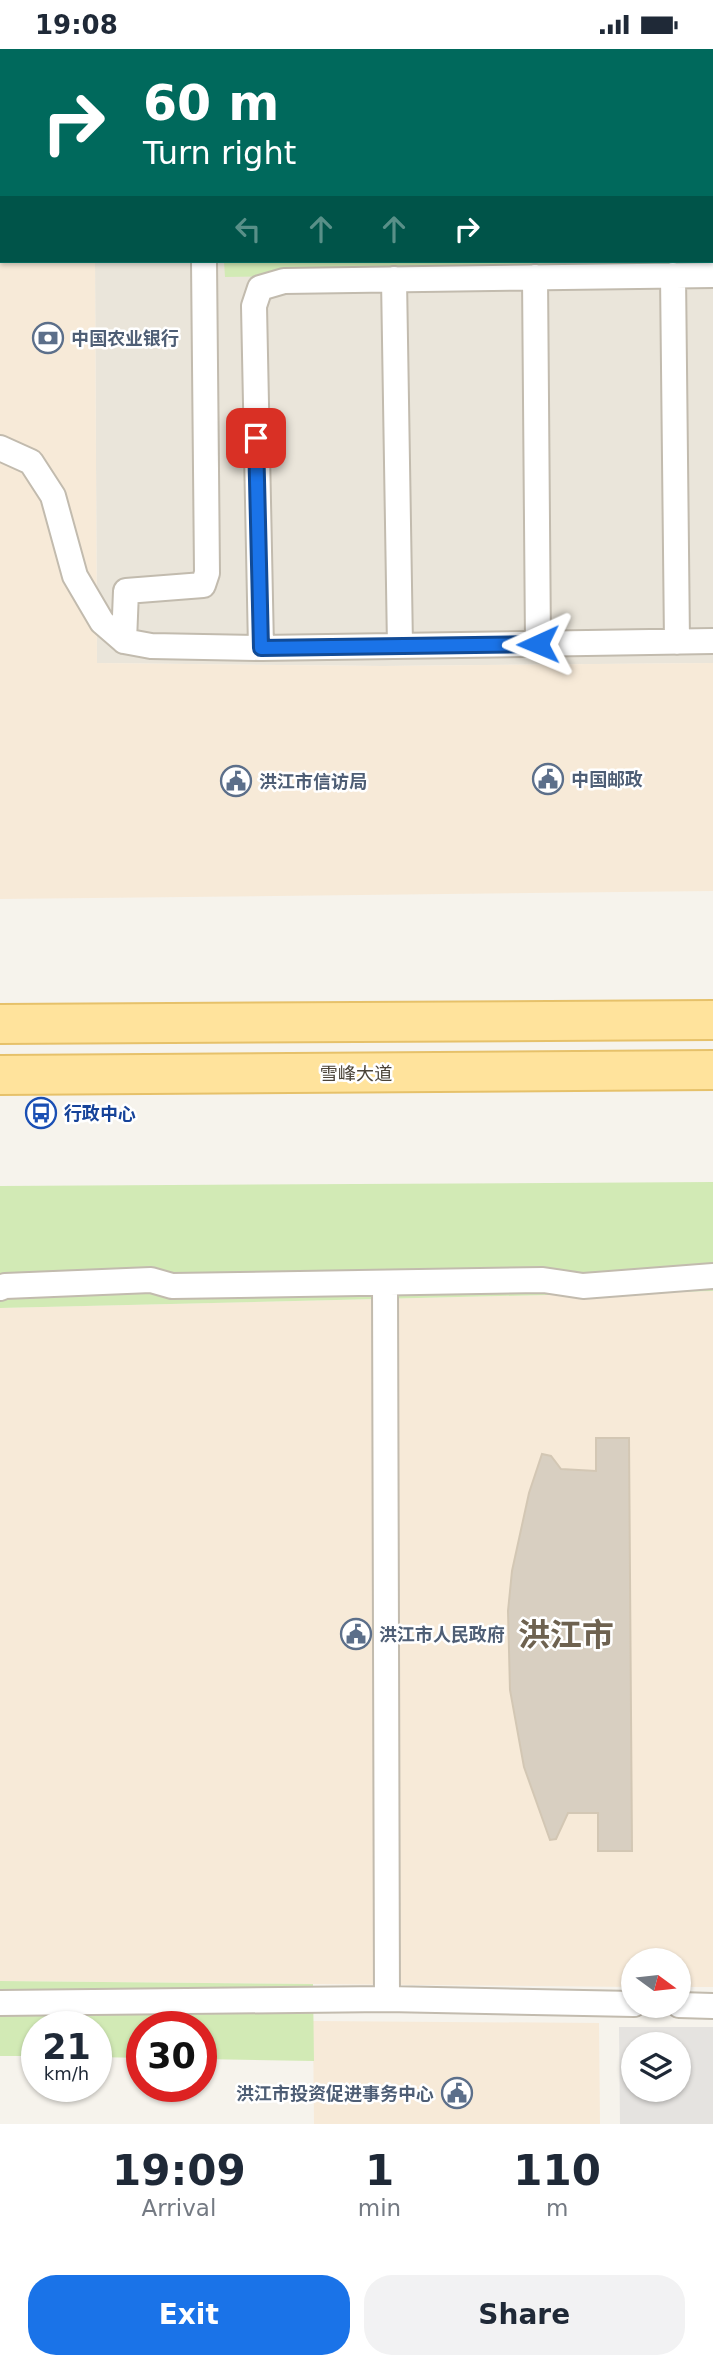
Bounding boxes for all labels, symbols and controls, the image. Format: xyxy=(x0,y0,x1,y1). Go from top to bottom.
text: 19:08 xyxy=(35,10,118,40)
text: 60 m xyxy=(143,75,279,132)
icon: right xyxy=(28,77,119,168)
text: Turn right xyxy=(143,134,296,172)
icon: left xyxy=(229,210,267,248)
icon: ahead xyxy=(302,210,340,248)
icon: ahead xyxy=(375,210,413,248)
icon: right xyxy=(448,210,486,248)
bank icon: 中国农业银行 xyxy=(31,321,65,355)
place label: 中国农业银行 xyxy=(71,328,179,349)
pin xyxy=(226,408,286,468)
icon: arrive xyxy=(237,419,275,457)
position arrow xyxy=(501,607,575,681)
public building icon: 中国邮政 xyxy=(531,762,565,796)
public building icon: 洪江市信访局 xyxy=(219,764,253,798)
place label: 中国邮政 xyxy=(571,769,643,790)
place label: 洪江市信访局 xyxy=(259,771,367,792)
street label: 雪峰大道 xyxy=(320,1063,392,1084)
bus stop icon: 行政中心 xyxy=(24,1096,58,1130)
place label: 行政中心 xyxy=(64,1103,136,1124)
district label: 洪江市 xyxy=(518,1616,614,1654)
public building icon: 洪江市人民政府 xyxy=(339,1617,373,1651)
place label: 洪江市人民政府 xyxy=(379,1624,505,1645)
north arrow xyxy=(621,1948,691,2018)
map controls xyxy=(621,1948,691,2102)
speed limit sign: 30 xyxy=(126,2011,217,2102)
text: 21 xyxy=(42,2027,91,2067)
button: layers xyxy=(621,2032,691,2102)
text: km/h xyxy=(44,2063,89,2084)
public building icon: 洪江市投资促进事务中心 xyxy=(440,2076,474,2110)
place label: 洪江市投资促进事务中心 xyxy=(236,2083,434,2104)
text: 19:09 xyxy=(112,2146,246,2195)
text: 1 xyxy=(365,2146,394,2195)
text: 110 xyxy=(513,2146,601,2195)
text: Arrival xyxy=(142,2195,216,2221)
text: min xyxy=(358,2195,401,2221)
text: m xyxy=(546,2195,568,2221)
button: Exit xyxy=(28,2275,350,2355)
button: Share xyxy=(364,2275,685,2355)

